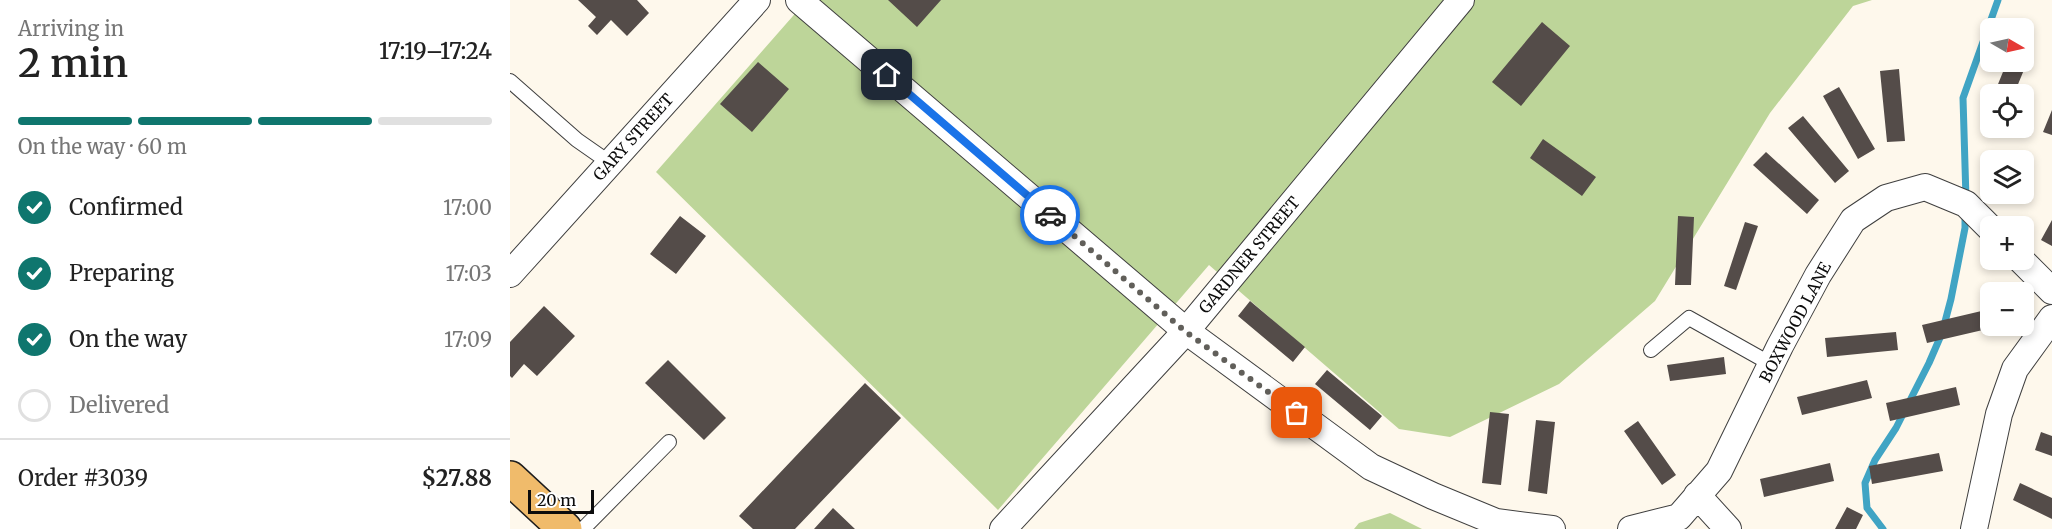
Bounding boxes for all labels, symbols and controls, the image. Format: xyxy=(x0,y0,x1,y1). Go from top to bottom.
text: Arriving in xyxy=(18,16,124,41)
north arrow xyxy=(1980,18,2034,72)
map controls xyxy=(1980,18,2034,336)
text: 17:19–17:24 xyxy=(379,37,492,65)
text: 2 min xyxy=(18,39,128,88)
pin xyxy=(861,49,912,100)
icon: home xyxy=(870,58,903,91)
button: locate xyxy=(1980,84,2034,138)
street label: GARY STREET xyxy=(589,89,677,185)
text: On the way · 60 m xyxy=(18,134,187,159)
button: layers xyxy=(1980,150,2034,204)
courier xyxy=(1020,185,1080,245)
icon: check xyxy=(18,191,51,224)
text: Confirmed xyxy=(69,193,183,221)
street label: GARDNER STREET xyxy=(1194,193,1304,317)
text: 17:00 xyxy=(443,195,492,220)
icon: car xyxy=(1034,199,1067,232)
button: + xyxy=(1980,216,2034,270)
icon: check xyxy=(18,257,51,290)
street label: BOXWOOD LANE xyxy=(1755,258,1836,386)
text: Preparing xyxy=(69,259,174,287)
text: 17:03 xyxy=(446,261,492,286)
button: − xyxy=(1980,282,2034,336)
icon: check xyxy=(18,323,51,356)
text: On the way xyxy=(69,325,187,353)
text: 17:09 xyxy=(444,327,492,352)
pin xyxy=(1271,387,1322,438)
text: Delivered xyxy=(69,391,169,419)
icon: bag xyxy=(1280,396,1313,429)
text: Order #3039 xyxy=(18,464,148,492)
text: $27.88 xyxy=(422,464,492,492)
scale bar xyxy=(528,487,594,514)
text: 20 m xyxy=(537,490,576,510)

